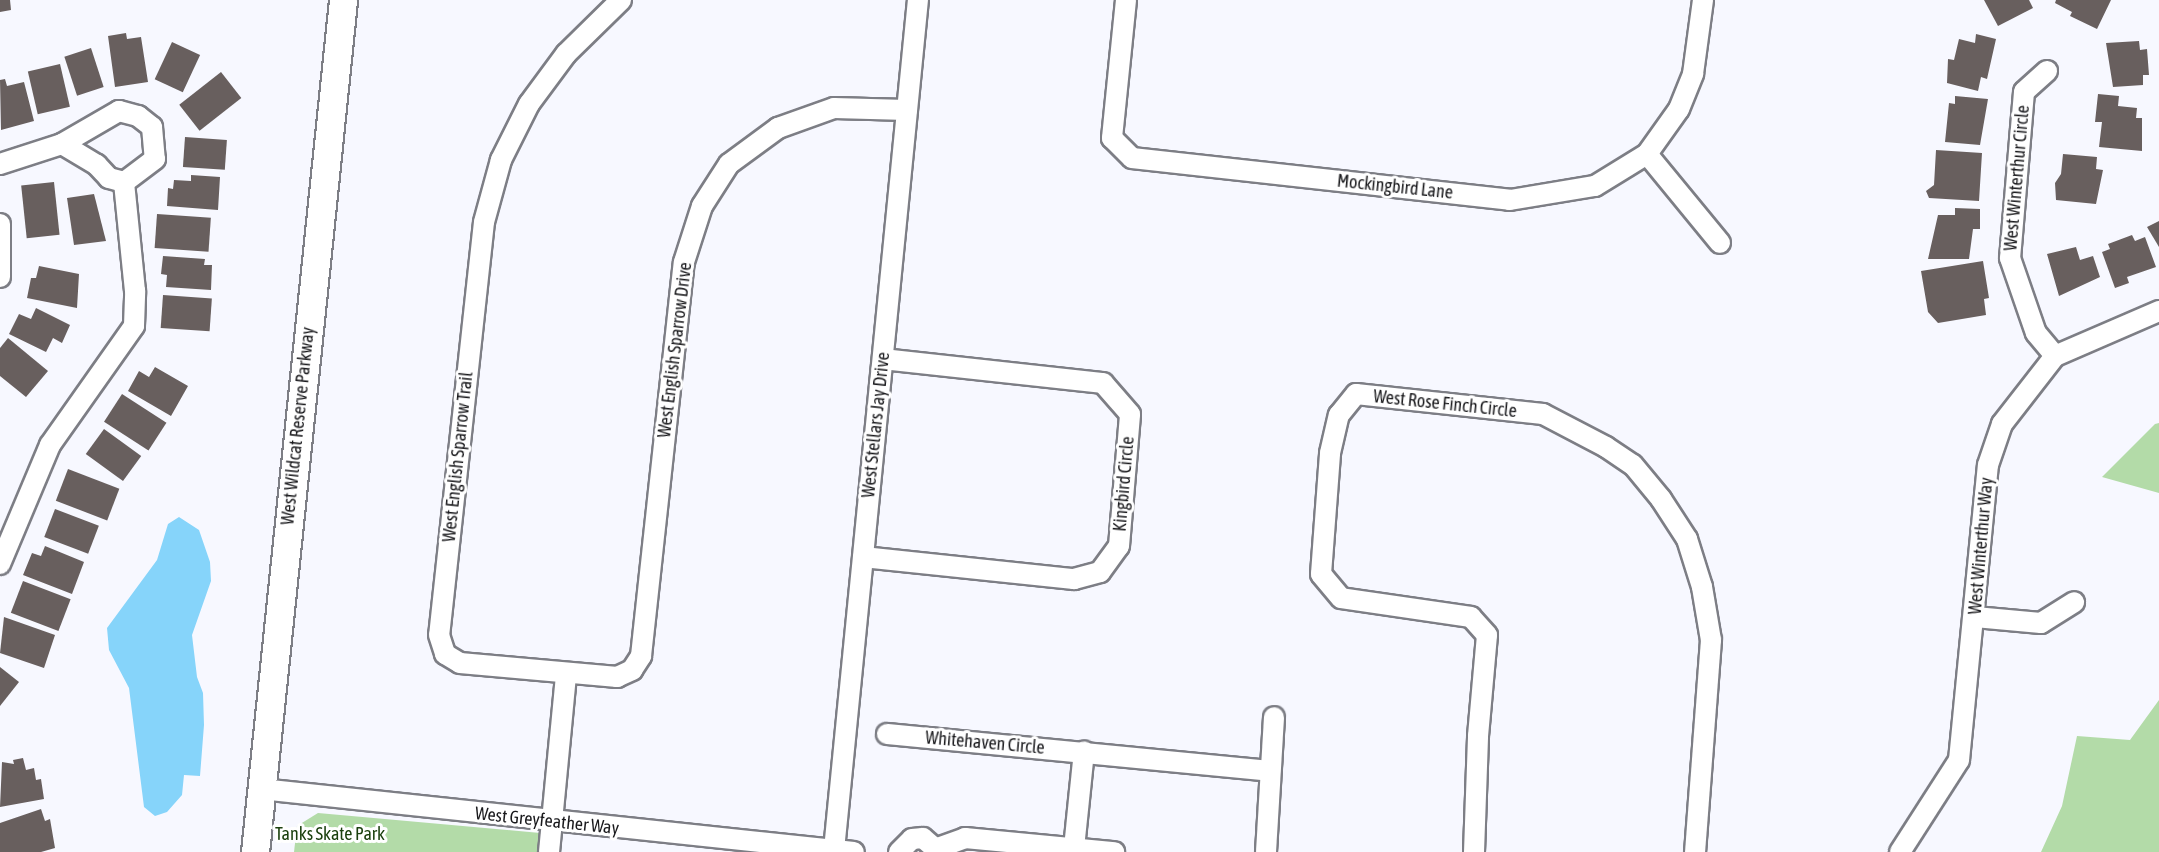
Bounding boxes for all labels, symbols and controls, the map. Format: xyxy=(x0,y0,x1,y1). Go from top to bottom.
street label: West Winterthur Circle xyxy=(2000,104,2034,252)
street label: Mockingbird Lane xyxy=(1336,170,1454,204)
street label: West English Sparrow Drive xyxy=(654,261,696,439)
street label: West Wildcat Reserve Parkway xyxy=(277,326,319,526)
street label: West Stellars Jay Drive xyxy=(858,351,894,499)
street label: West English Sparrow Trail xyxy=(438,371,478,543)
street label: West Rose Finch Circle xyxy=(1372,386,1518,422)
street label: Kingbird Circle xyxy=(1109,436,1139,532)
street label: West Winterthur Way xyxy=(1964,477,1998,615)
street label: Whitehaven Circle xyxy=(924,727,1046,759)
street label: West Greyfeather Way xyxy=(474,803,620,839)
park label: Tanks Skate Park xyxy=(275,823,385,845)

